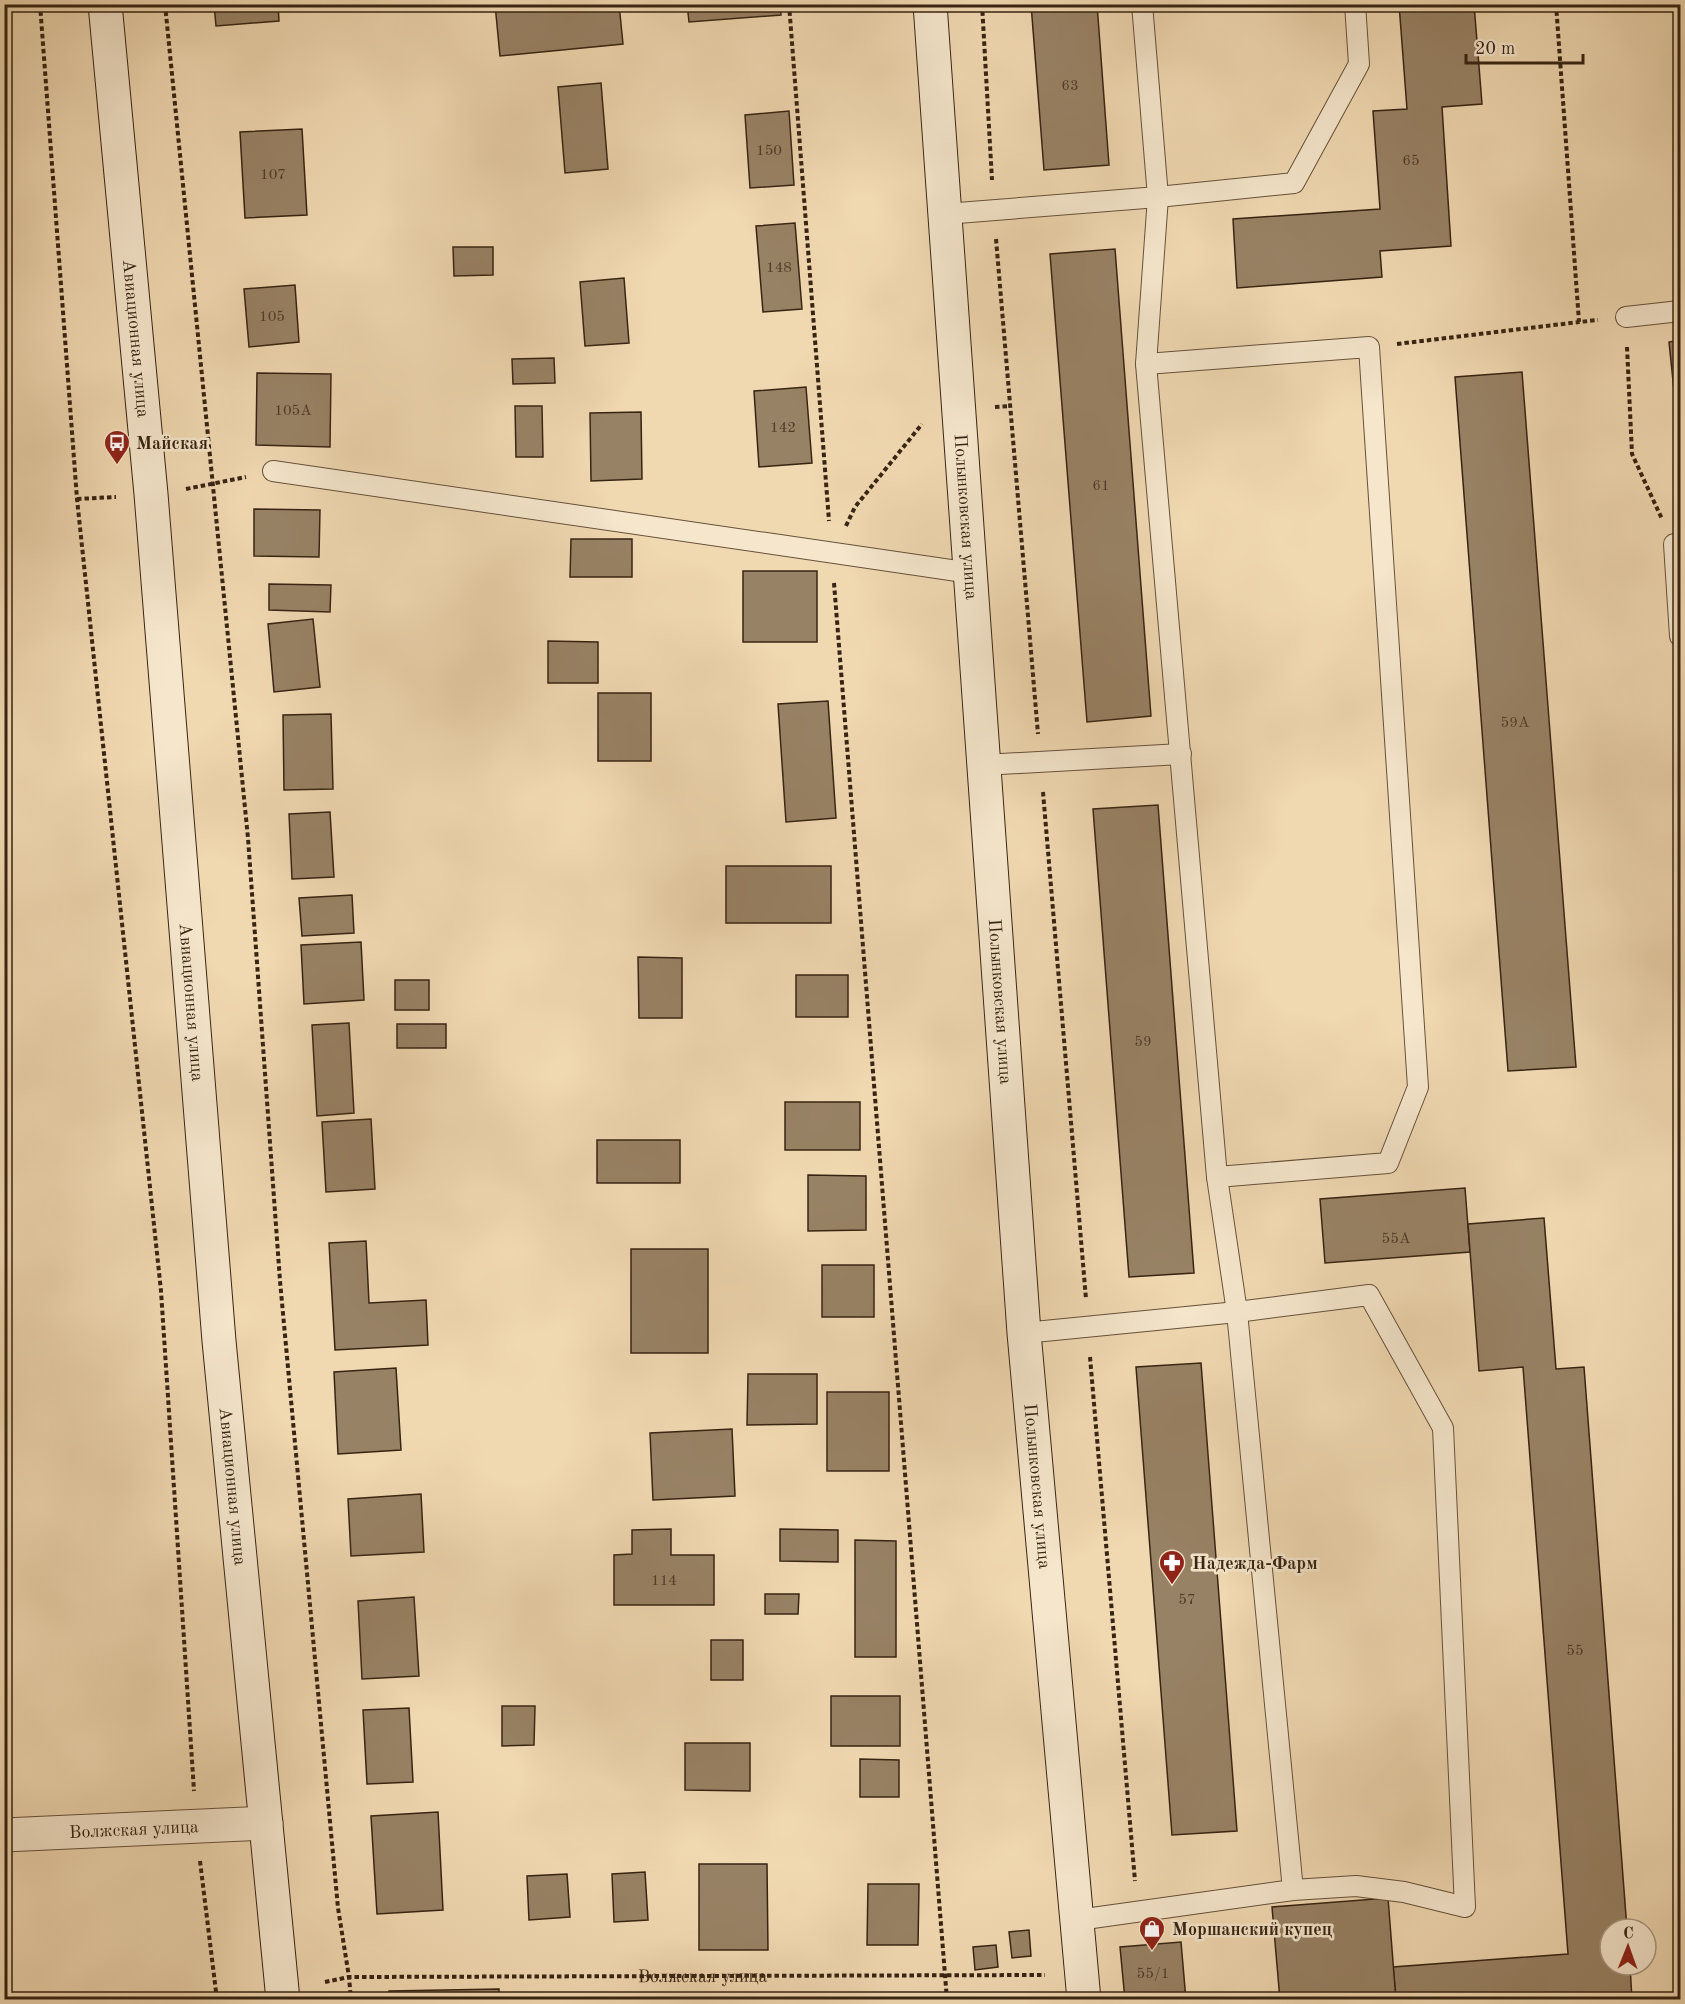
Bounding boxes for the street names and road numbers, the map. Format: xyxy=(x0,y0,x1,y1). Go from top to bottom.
street label: Авиационная улица xyxy=(119,259,152,419)
street label: Полынковская улица xyxy=(950,433,980,600)
street label: Полынковская улица xyxy=(985,918,1014,1085)
street label: Авиационная улица xyxy=(175,922,206,1082)
street label: Полынковская улица xyxy=(1020,1403,1053,1570)
street label: Авиационная улица xyxy=(216,1407,249,1566)
street label: Волжская улица xyxy=(69,1818,199,1842)
street label: Волжская улица xyxy=(638,1968,767,1986)

